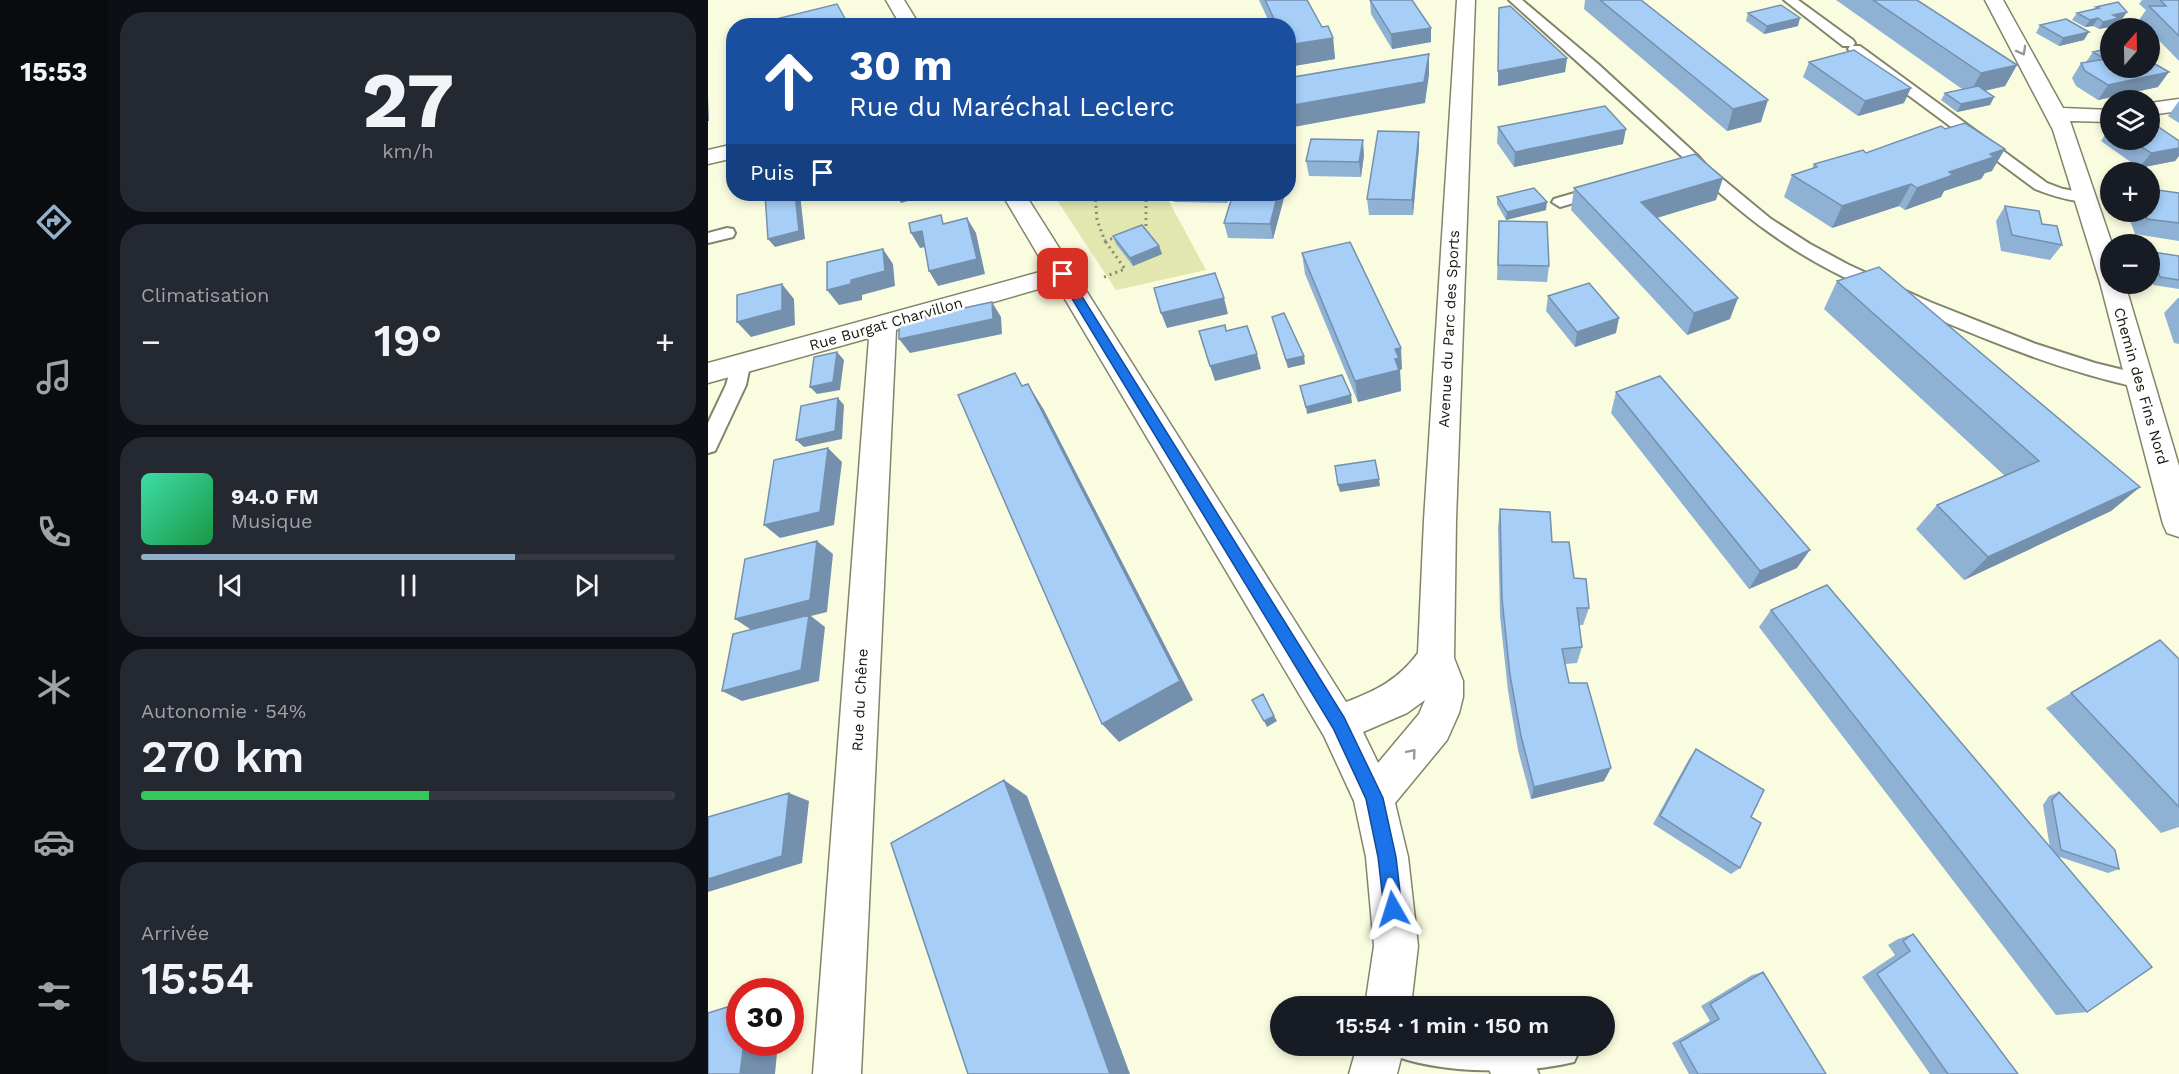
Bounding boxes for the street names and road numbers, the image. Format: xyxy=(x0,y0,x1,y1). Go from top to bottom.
street label: Avenue du Parc des Sports xyxy=(1435,230,1463,428)
street label: Rue Burgat Charvillon xyxy=(807,293,965,355)
street label: Chemin des Fins Nord xyxy=(2110,305,2172,467)
street label: Rue du Chêne xyxy=(848,648,872,752)

